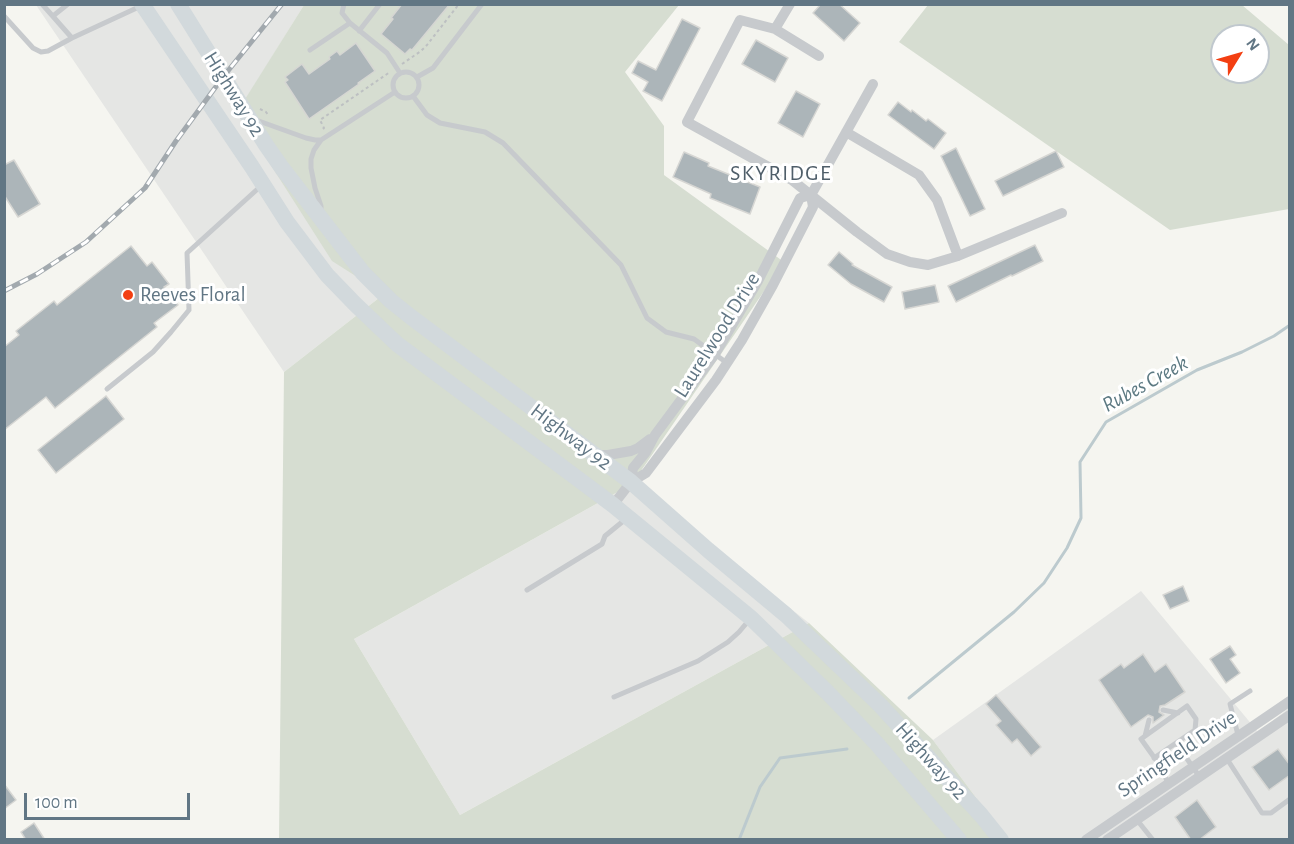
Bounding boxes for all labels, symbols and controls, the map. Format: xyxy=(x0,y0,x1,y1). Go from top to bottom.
north arrow xyxy=(1210,24,1270,84)
text: N xyxy=(1243,35,1263,54)
street label: Highway 92 xyxy=(198,47,270,141)
district label: SKYRIDGE xyxy=(730,160,832,186)
street label: Laurelwood Drive xyxy=(668,268,766,402)
place label: Reeves Floral xyxy=(140,282,246,308)
marker: Reeves Floral xyxy=(121,288,135,302)
water label: Rubes Creek xyxy=(1097,350,1193,418)
street label: Highway 92 xyxy=(525,398,617,476)
street label: Springfield Drive xyxy=(1113,705,1241,803)
street label: Highway 92 xyxy=(890,717,972,805)
scale bar xyxy=(27,781,194,819)
text: 100 m xyxy=(35,794,78,812)

